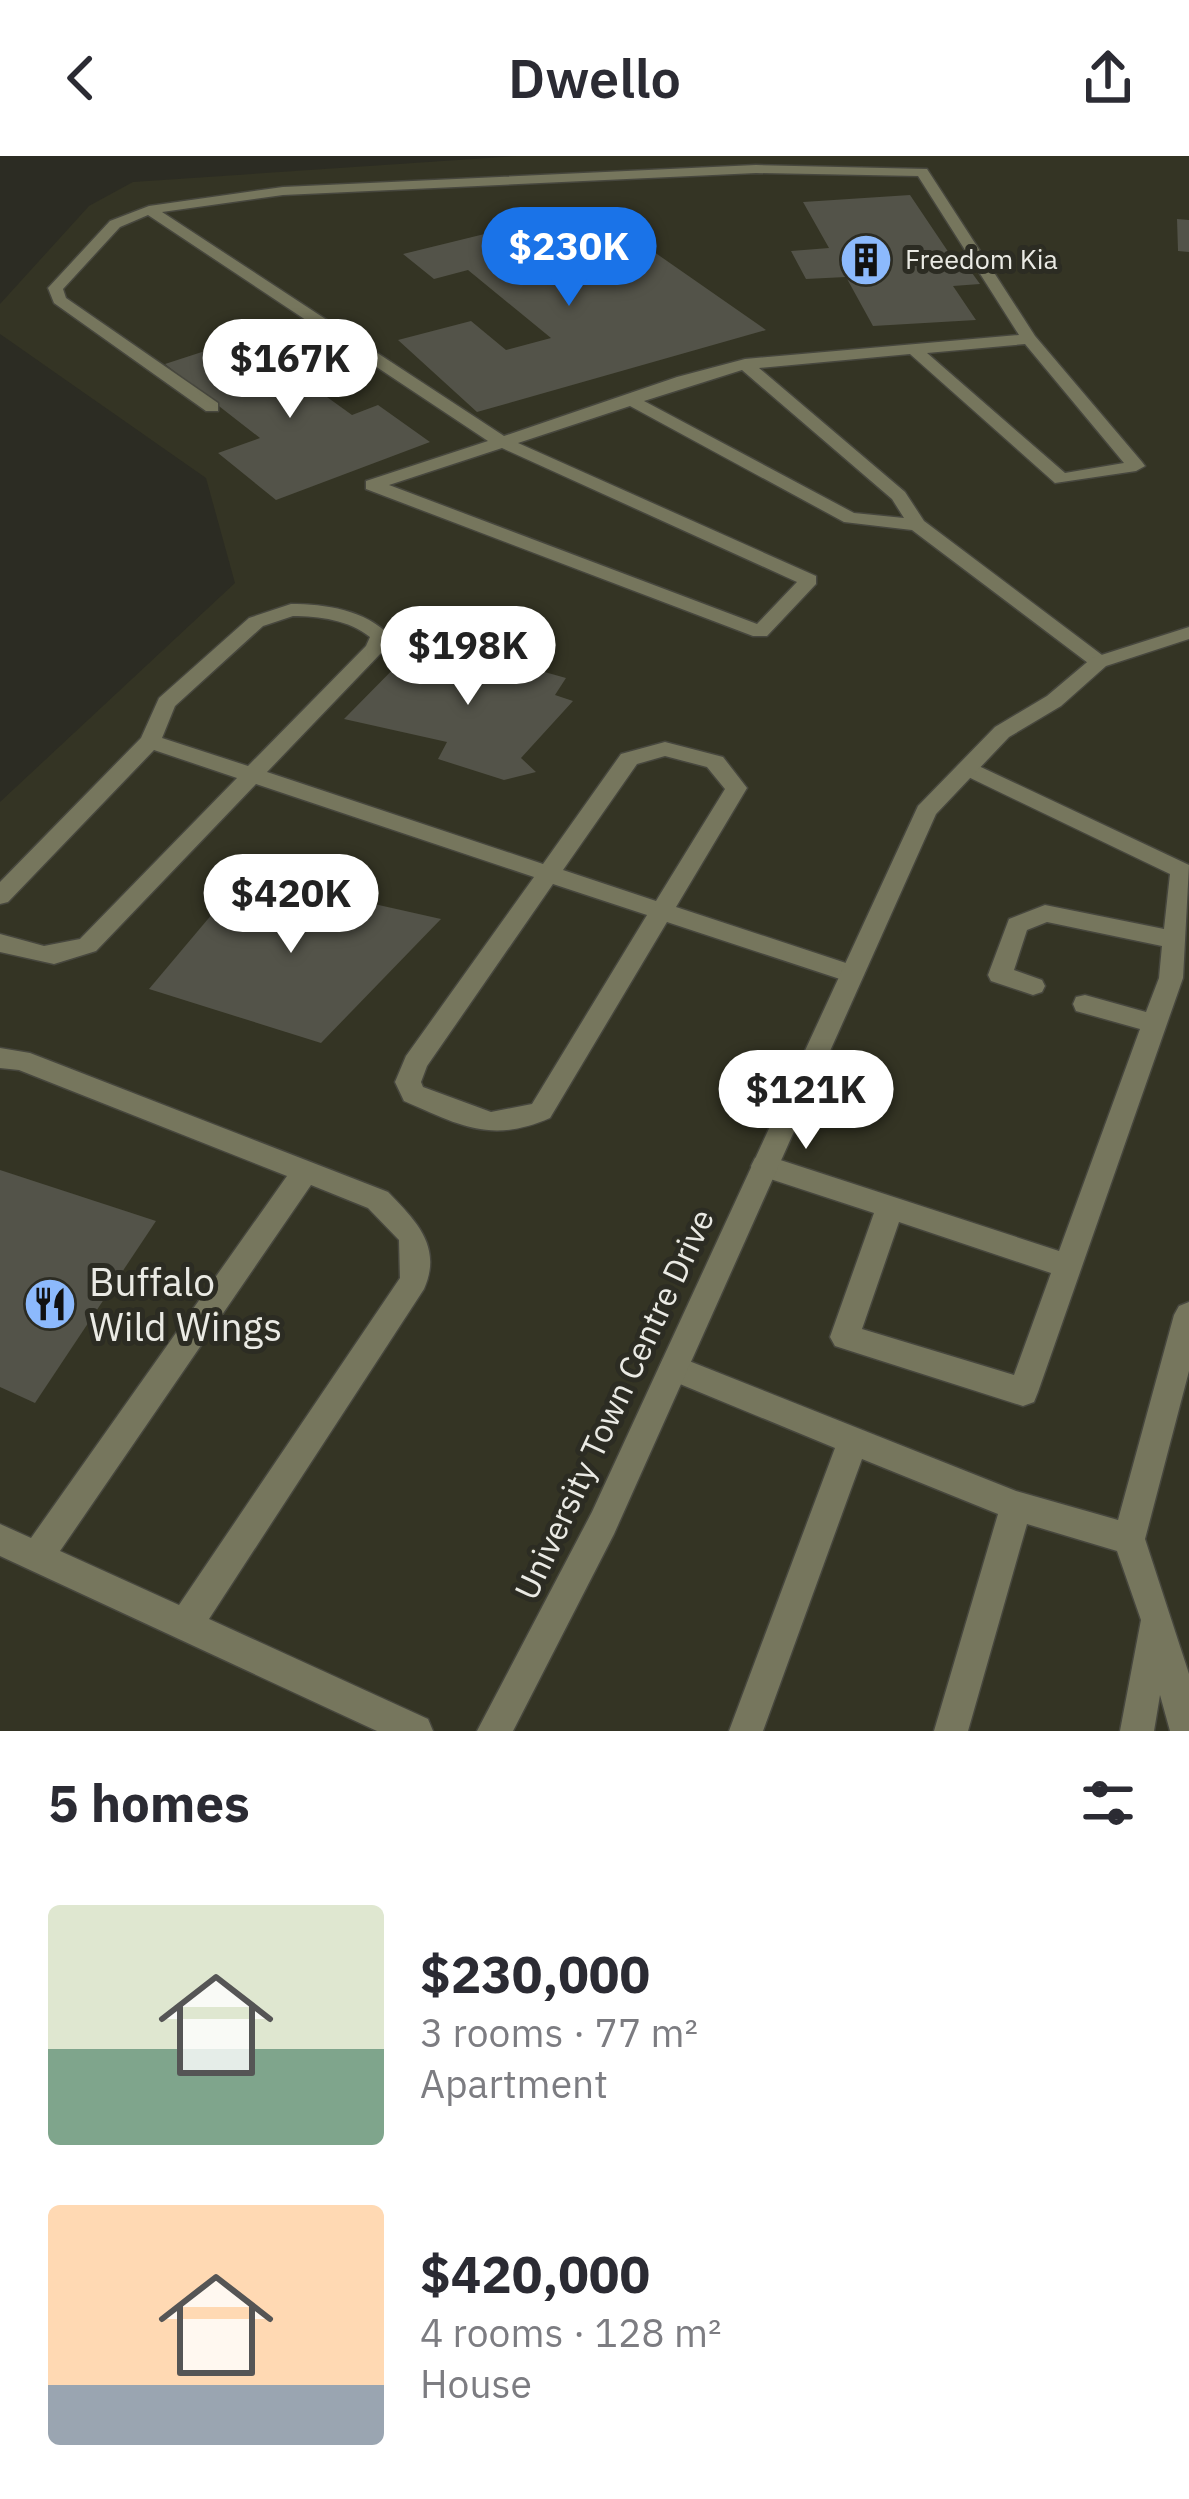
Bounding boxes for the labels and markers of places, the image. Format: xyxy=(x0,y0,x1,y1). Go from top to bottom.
pin: $230K xyxy=(485,207,653,309)
building icon: Freedom Kia xyxy=(838,232,894,288)
place label: Freedom Kia xyxy=(905,241,1058,276)
pin: $167K xyxy=(206,319,374,421)
pin: $198K xyxy=(384,606,552,708)
pin: $420K xyxy=(207,854,375,956)
pin: $121K xyxy=(722,1050,890,1152)
place label: Buffalo Wild Wings xyxy=(89,1256,282,1352)
restaurant icon: Buffalo Wild Wings xyxy=(22,1276,78,1332)

